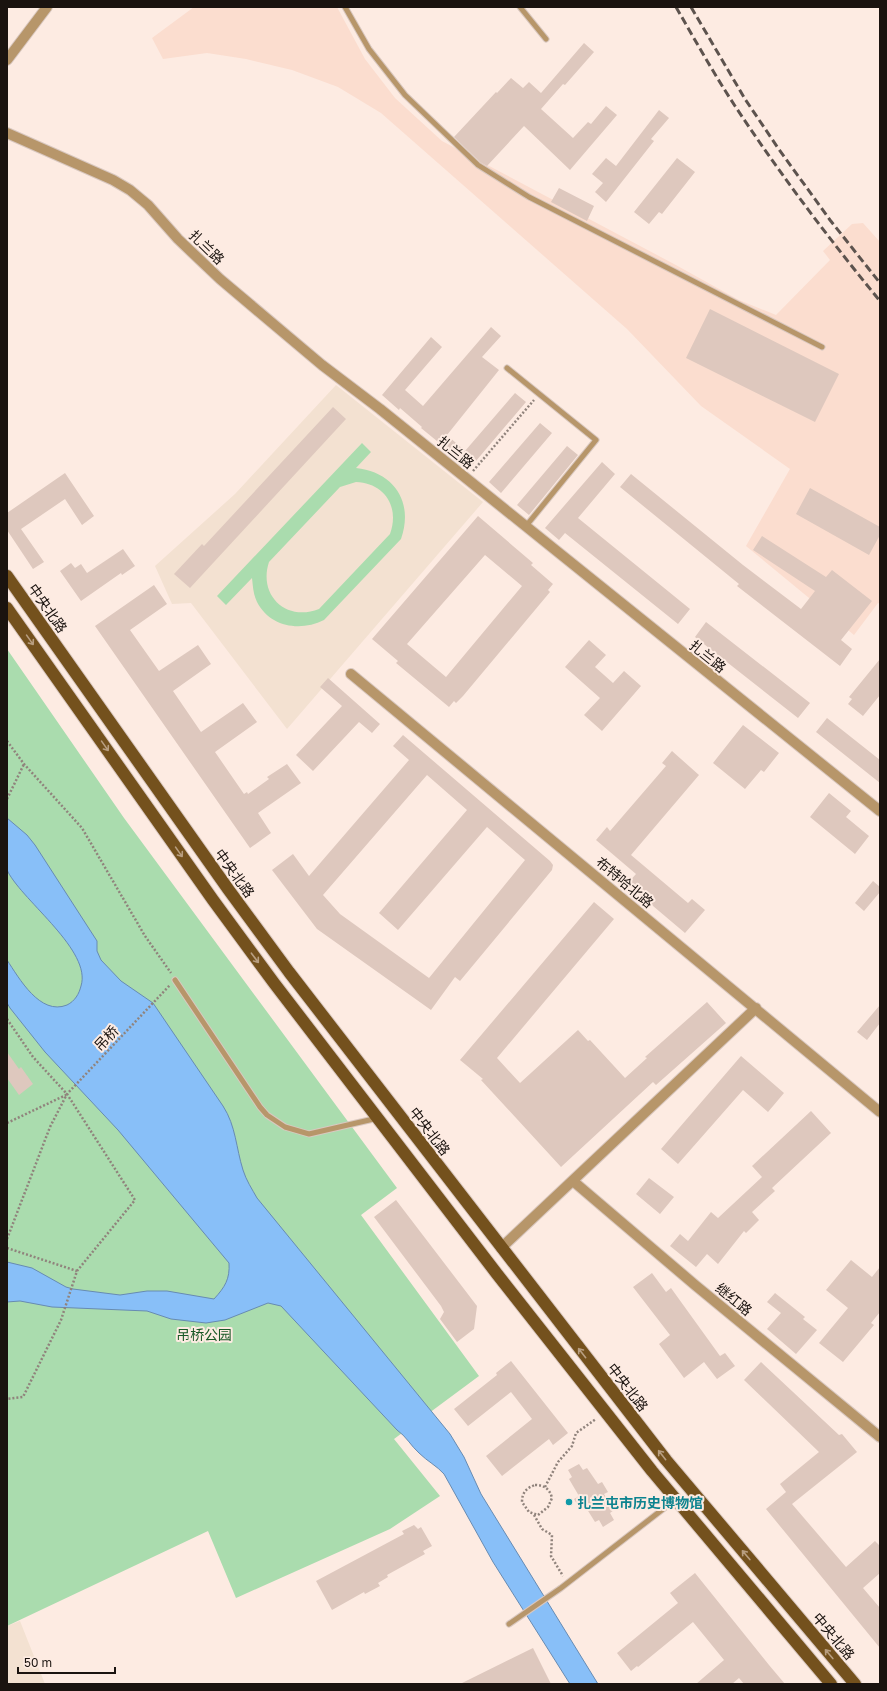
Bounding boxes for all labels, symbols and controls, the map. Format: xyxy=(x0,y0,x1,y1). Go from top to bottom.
street label: 扎兰路 xyxy=(186,226,228,268)
street label: 扎兰路 xyxy=(434,432,478,472)
street label: 中央北路 xyxy=(25,580,71,636)
one-way arrow xyxy=(26,634,34,645)
street label: 扎兰路 xyxy=(686,636,730,676)
one-way arrow xyxy=(101,740,109,751)
street label: 中央北路 xyxy=(212,845,258,901)
one-way arrow xyxy=(175,847,183,858)
street label: 布特哈北路 xyxy=(593,853,657,911)
one-way arrow xyxy=(251,952,260,963)
street label: 吊桥 xyxy=(90,1022,122,1054)
street label: 中央北路 xyxy=(406,1104,454,1158)
street label: 继红路 xyxy=(712,1279,756,1319)
park label: 吊桥公园 xyxy=(176,1326,232,1343)
one-way arrow xyxy=(578,1347,587,1358)
street label: 中央北路 xyxy=(604,1360,652,1414)
one-way arrow xyxy=(658,1450,666,1461)
place label: 扎兰屯市历史博物馆 xyxy=(577,1494,703,1511)
marker: 扎兰屯市历史博物馆 xyxy=(564,1497,574,1507)
one-way arrow xyxy=(741,1549,750,1560)
street label: 中央北路 xyxy=(809,1609,859,1663)
scale bar xyxy=(18,1649,115,1675)
one-way arrow xyxy=(825,1649,834,1660)
text: 50 m xyxy=(24,1655,52,1670)

